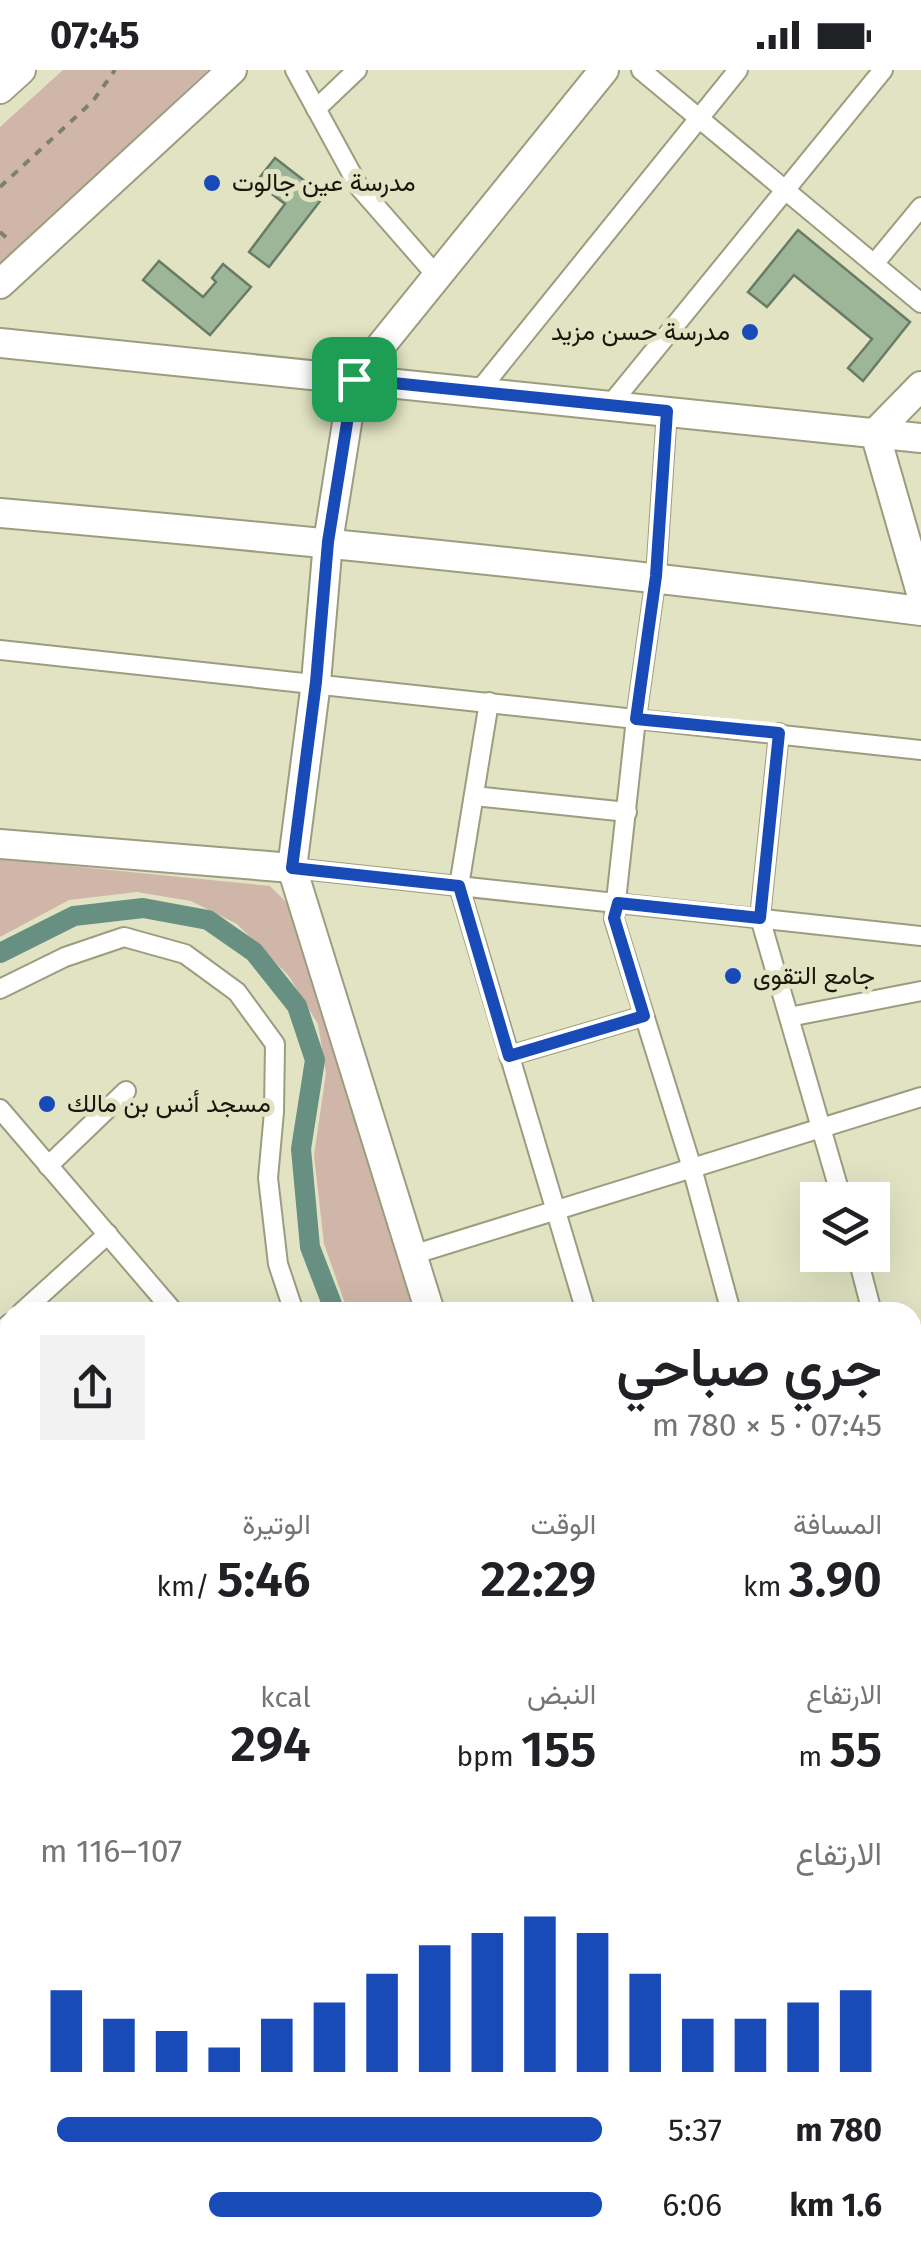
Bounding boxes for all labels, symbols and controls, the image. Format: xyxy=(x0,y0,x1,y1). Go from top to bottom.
text: 07:45 xyxy=(50,12,140,58)
place label: مدرسة عين جالوت xyxy=(232,168,416,198)
marker: مدرسة عين جالوت xyxy=(201,172,223,194)
place label: مدرسة حسن مزيد xyxy=(551,317,730,347)
marker: مدرسة حسن مزيد xyxy=(739,321,761,343)
pin xyxy=(312,337,397,422)
icon: arrive xyxy=(327,352,382,407)
place label: جامع التقوى xyxy=(753,961,875,993)
marker: جامع التقوى xyxy=(722,965,744,987)
place label: مسجد أنس بن مالك xyxy=(67,1089,271,1119)
marker: مسجد أنس بن مالك xyxy=(36,1093,58,1115)
map controls xyxy=(800,1182,890,1272)
button: layers xyxy=(800,1182,890,1272)
button: share xyxy=(40,1335,145,1440)
text: جري صباحي xyxy=(616,1335,882,1401)
text: 07:45 · 5 × 780 m xyxy=(652,1406,882,1444)
text: الوتيرة xyxy=(242,1508,311,1541)
text: الوقت xyxy=(531,1508,596,1541)
text: المسافة xyxy=(793,1508,882,1541)
text: 5:46 xyxy=(217,1549,311,1609)
text: 22:29 xyxy=(480,1549,596,1609)
text: 3.90 xyxy=(789,1549,882,1609)
text: /km xyxy=(157,1570,217,1603)
text: km xyxy=(743,1570,789,1603)
text: النبض xyxy=(527,1678,596,1711)
text: الارتفاع xyxy=(806,1678,882,1711)
text: kcal xyxy=(260,1681,311,1714)
text: 294 xyxy=(231,1714,311,1774)
text: 155 xyxy=(521,1719,596,1779)
text: 55 xyxy=(830,1719,882,1779)
text: bpm xyxy=(456,1740,521,1773)
text: m xyxy=(798,1740,830,1773)
text: 107–116 m xyxy=(40,1832,182,1870)
text: الارتفاع xyxy=(795,1835,882,1873)
text: 5:37 xyxy=(668,2111,722,2149)
text: 780 m xyxy=(796,2111,882,2149)
text: 6:06 xyxy=(662,2186,722,2224)
text: 1.6 km xyxy=(789,2186,882,2224)

